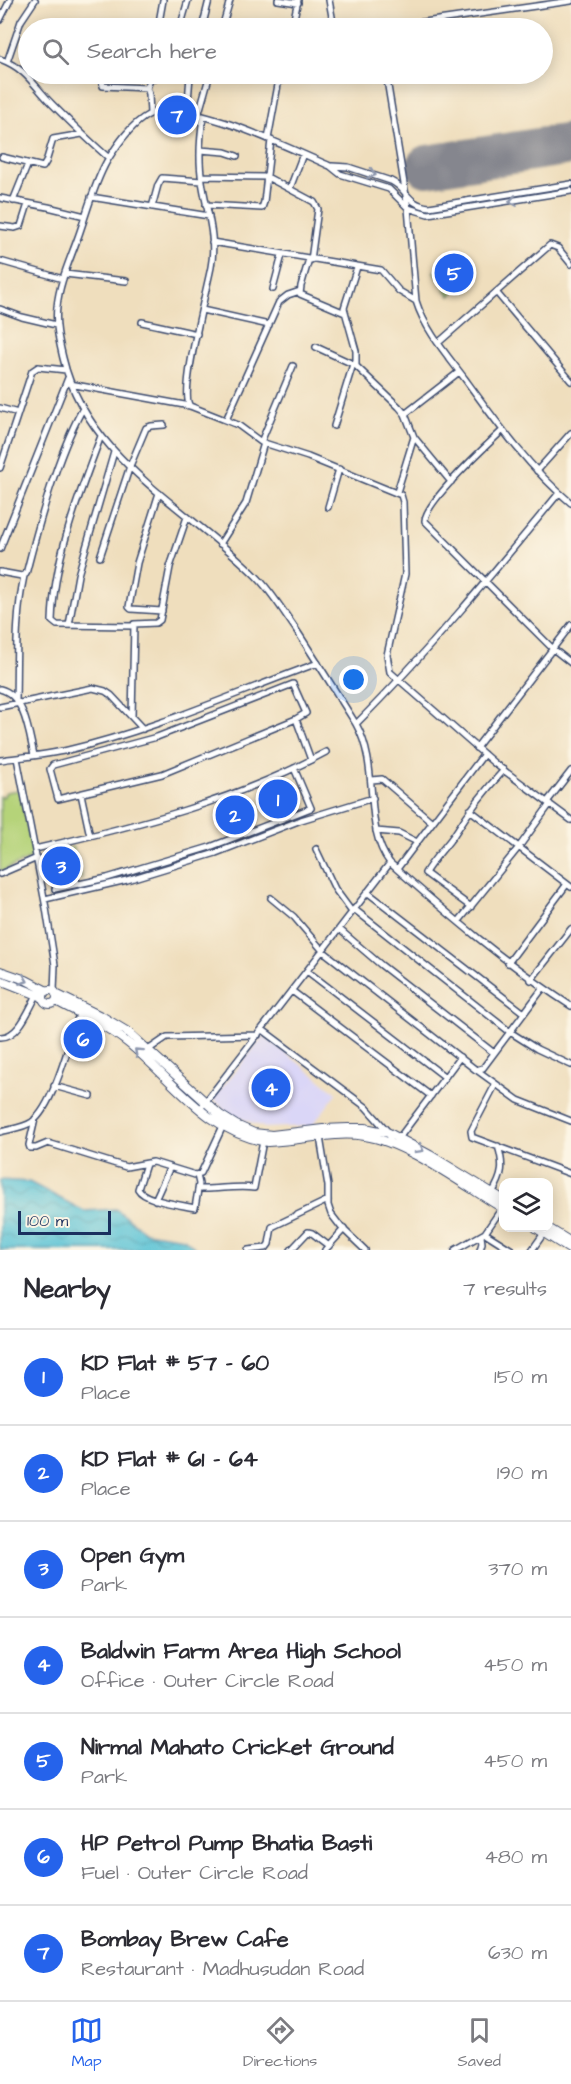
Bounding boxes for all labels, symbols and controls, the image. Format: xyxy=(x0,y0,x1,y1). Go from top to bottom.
search box xyxy=(18,18,553,84)
icon: search xyxy=(39,35,72,68)
text: Search here xyxy=(87,36,217,67)
pin: 7 xyxy=(158,92,196,138)
one-way arrow xyxy=(366,167,377,180)
one-way arrow xyxy=(509,194,519,207)
pin: 5 xyxy=(434,250,474,296)
your location xyxy=(339,665,368,694)
pin: 1 xyxy=(258,776,298,822)
pin: 2 xyxy=(216,792,254,838)
pin: 3 xyxy=(42,844,80,888)
one-way arrow xyxy=(18,973,29,985)
pin: 6 xyxy=(64,1016,103,1062)
one-way arrow xyxy=(135,1048,145,1059)
pin: 4 xyxy=(252,1066,290,1110)
one-way arrow xyxy=(414,1142,424,1153)
map controls xyxy=(499,1178,553,1232)
button: layers xyxy=(499,1178,553,1232)
scale bar xyxy=(18,1208,111,1236)
text: 100 m xyxy=(27,1210,68,1232)
text: Nearby xyxy=(24,1271,111,1307)
text: 7 results xyxy=(463,1275,547,1303)
text: KD Flat # 57 - 60 xyxy=(81,1348,269,1379)
text: 1 xyxy=(42,1363,45,1391)
text: 150 m xyxy=(494,1363,547,1391)
text: Place xyxy=(81,1379,131,1407)
text: KD Flat # 61 - 64 xyxy=(81,1444,258,1475)
text: 2 xyxy=(38,1459,49,1487)
text: 190 m xyxy=(497,1459,547,1487)
text: Place xyxy=(81,1475,131,1503)
text: Open Gym xyxy=(81,1540,184,1571)
text: 3 xyxy=(38,1555,49,1583)
text: 370 m xyxy=(488,1555,547,1583)
text: Park xyxy=(81,1571,127,1599)
text: Baldwin Farm Area High School xyxy=(81,1636,401,1667)
text: 4 xyxy=(37,1651,50,1679)
text: 450 m xyxy=(483,1651,547,1679)
text: Office · Outer Circle Road xyxy=(81,1667,334,1695)
text: Nirmal Mahato Cricket Ground xyxy=(81,1732,394,1763)
text: 5 xyxy=(36,1747,51,1775)
text: 450 m xyxy=(483,1747,547,1775)
text: Park xyxy=(81,1763,127,1791)
text: HP Petrol Pump Bhatia Basti xyxy=(81,1828,372,1859)
text: 6 xyxy=(37,1843,50,1871)
text: 480 m xyxy=(484,1843,547,1871)
text: Fuel · Outer Circle Road xyxy=(81,1859,308,1887)
text: Bombay Brew Cafe xyxy=(81,1924,289,1955)
text: 7 xyxy=(37,1939,50,1967)
text: 630 m xyxy=(488,1939,547,1967)
text: Restaurant · Madhusudan Road xyxy=(81,1955,364,1983)
tab: Map xyxy=(70,2014,103,2072)
tab: Directions xyxy=(243,2014,317,2072)
tab: Saved xyxy=(457,2014,501,2072)

